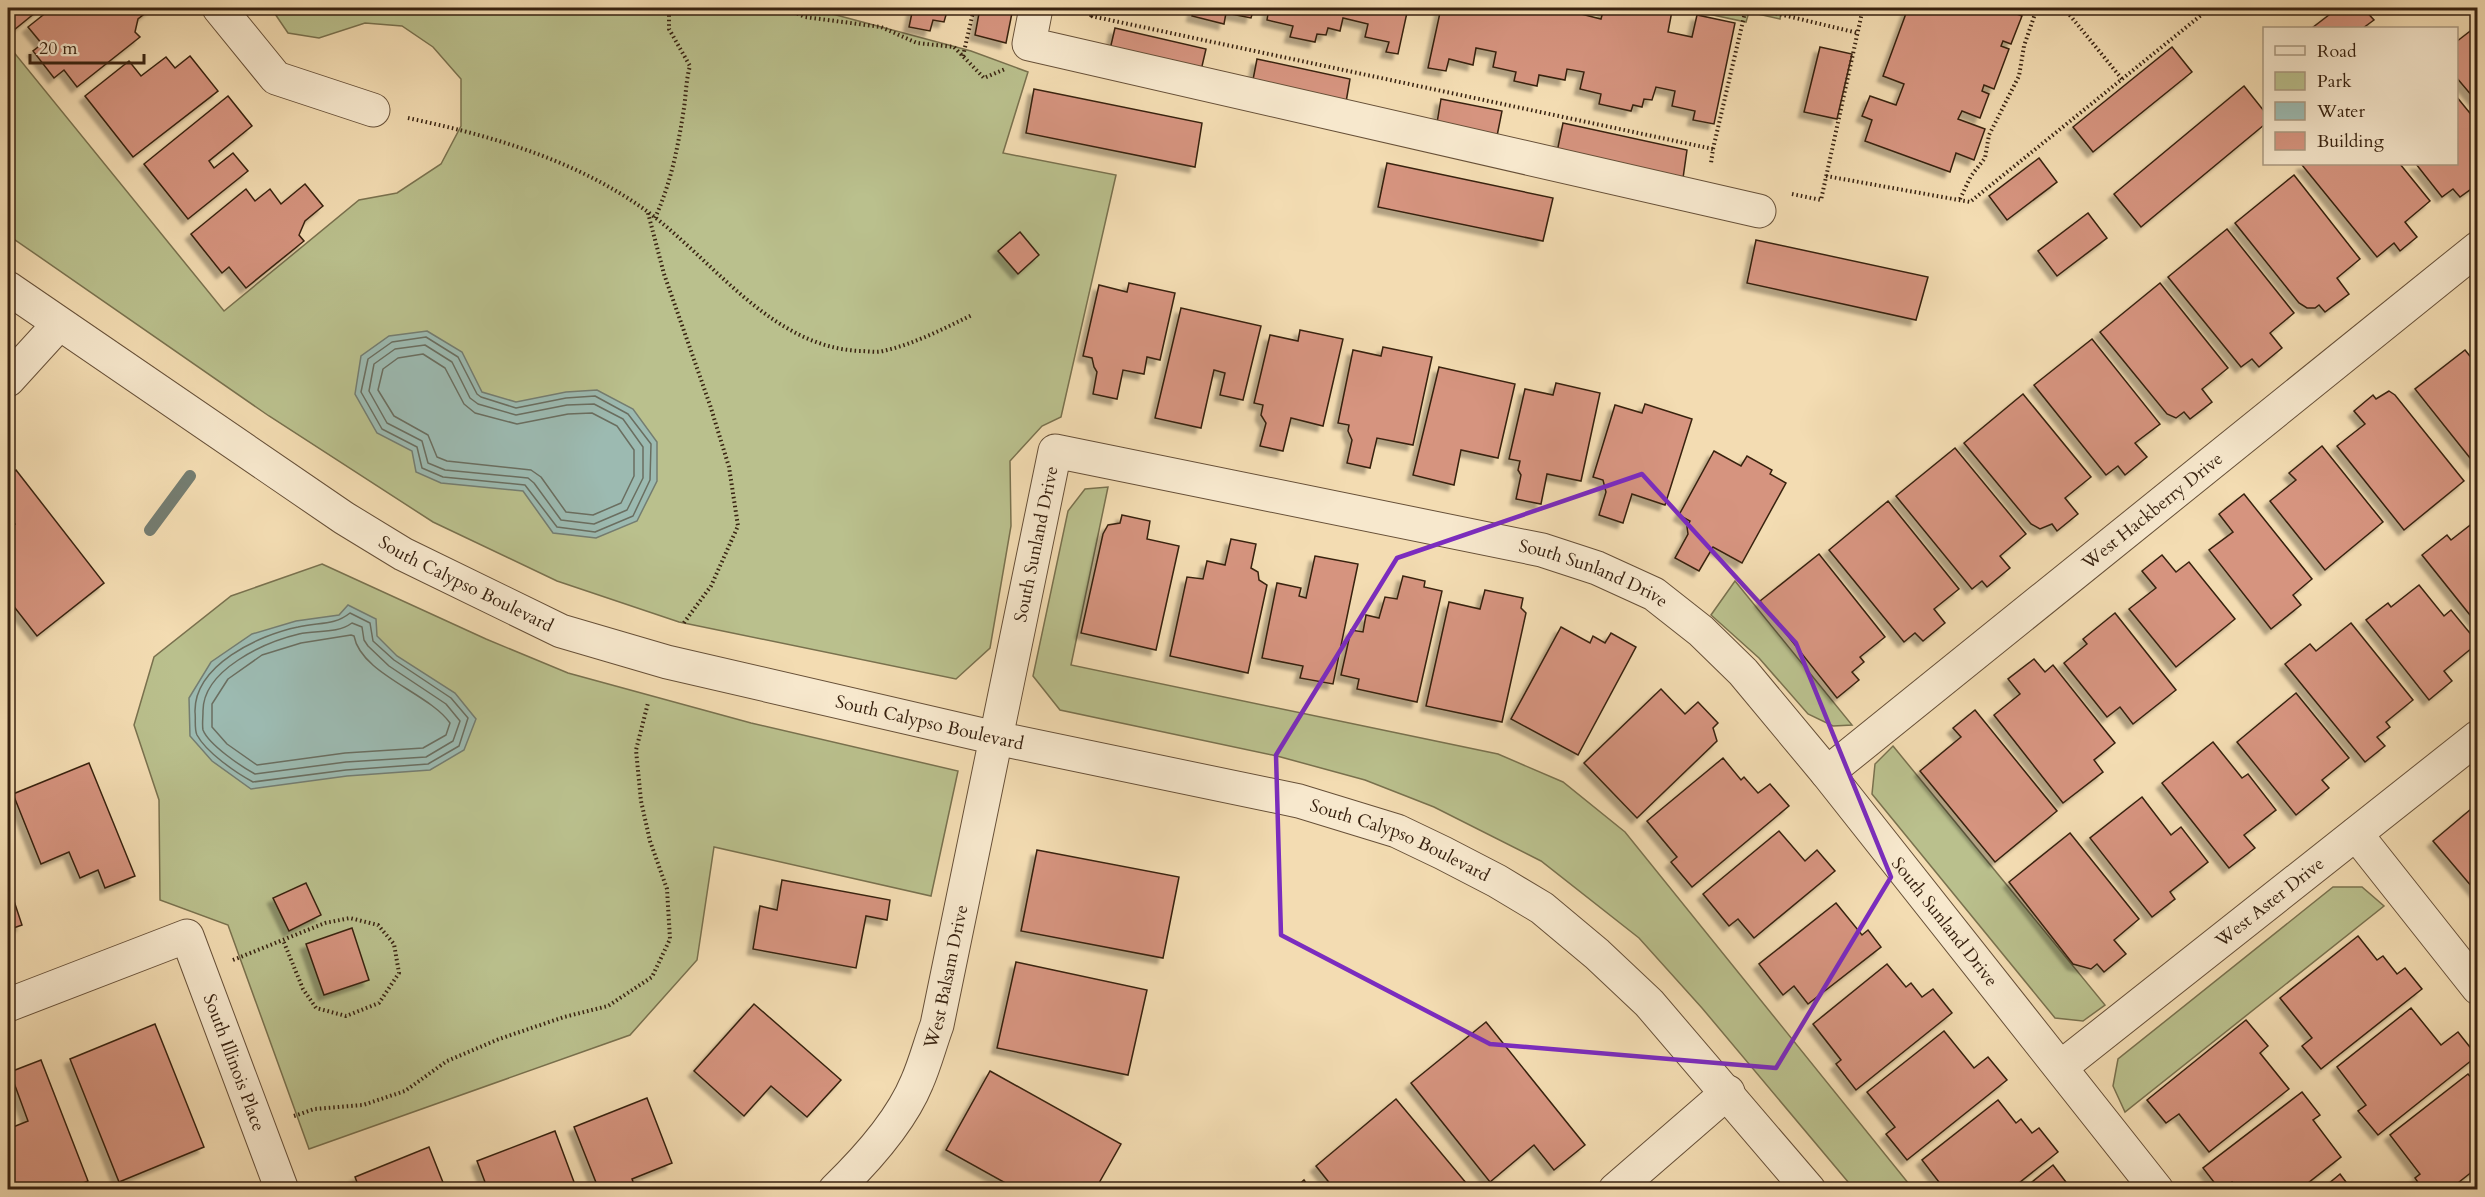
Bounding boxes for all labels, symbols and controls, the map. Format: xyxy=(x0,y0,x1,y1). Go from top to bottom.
scale bar xyxy=(30,27,144,65)
legend xyxy=(2263,27,2458,165)
text: 20 m xyxy=(39,36,78,61)
text: Road xyxy=(2317,39,2357,64)
text: Park xyxy=(2317,69,2352,94)
text: Water xyxy=(2316,99,2366,124)
text: Building xyxy=(2317,129,2385,154)
street label: West Hackberry Drive xyxy=(2076,446,2228,576)
street label: South Sunland Drive xyxy=(1008,464,1064,624)
street label: South Calypso Boulevard xyxy=(374,529,558,638)
street label: South Sunland Drive xyxy=(1517,533,1674,613)
street label: South Calypso Boulevard xyxy=(833,689,1027,756)
street label: South Calypso Boulevard xyxy=(1307,793,1495,888)
street label: West Aster Drive xyxy=(2209,851,2329,953)
street label: South Sunland Drive xyxy=(1886,852,2004,992)
street label: West Balsam Drive xyxy=(917,903,974,1053)
street label: South Illinois Place xyxy=(197,990,271,1135)

